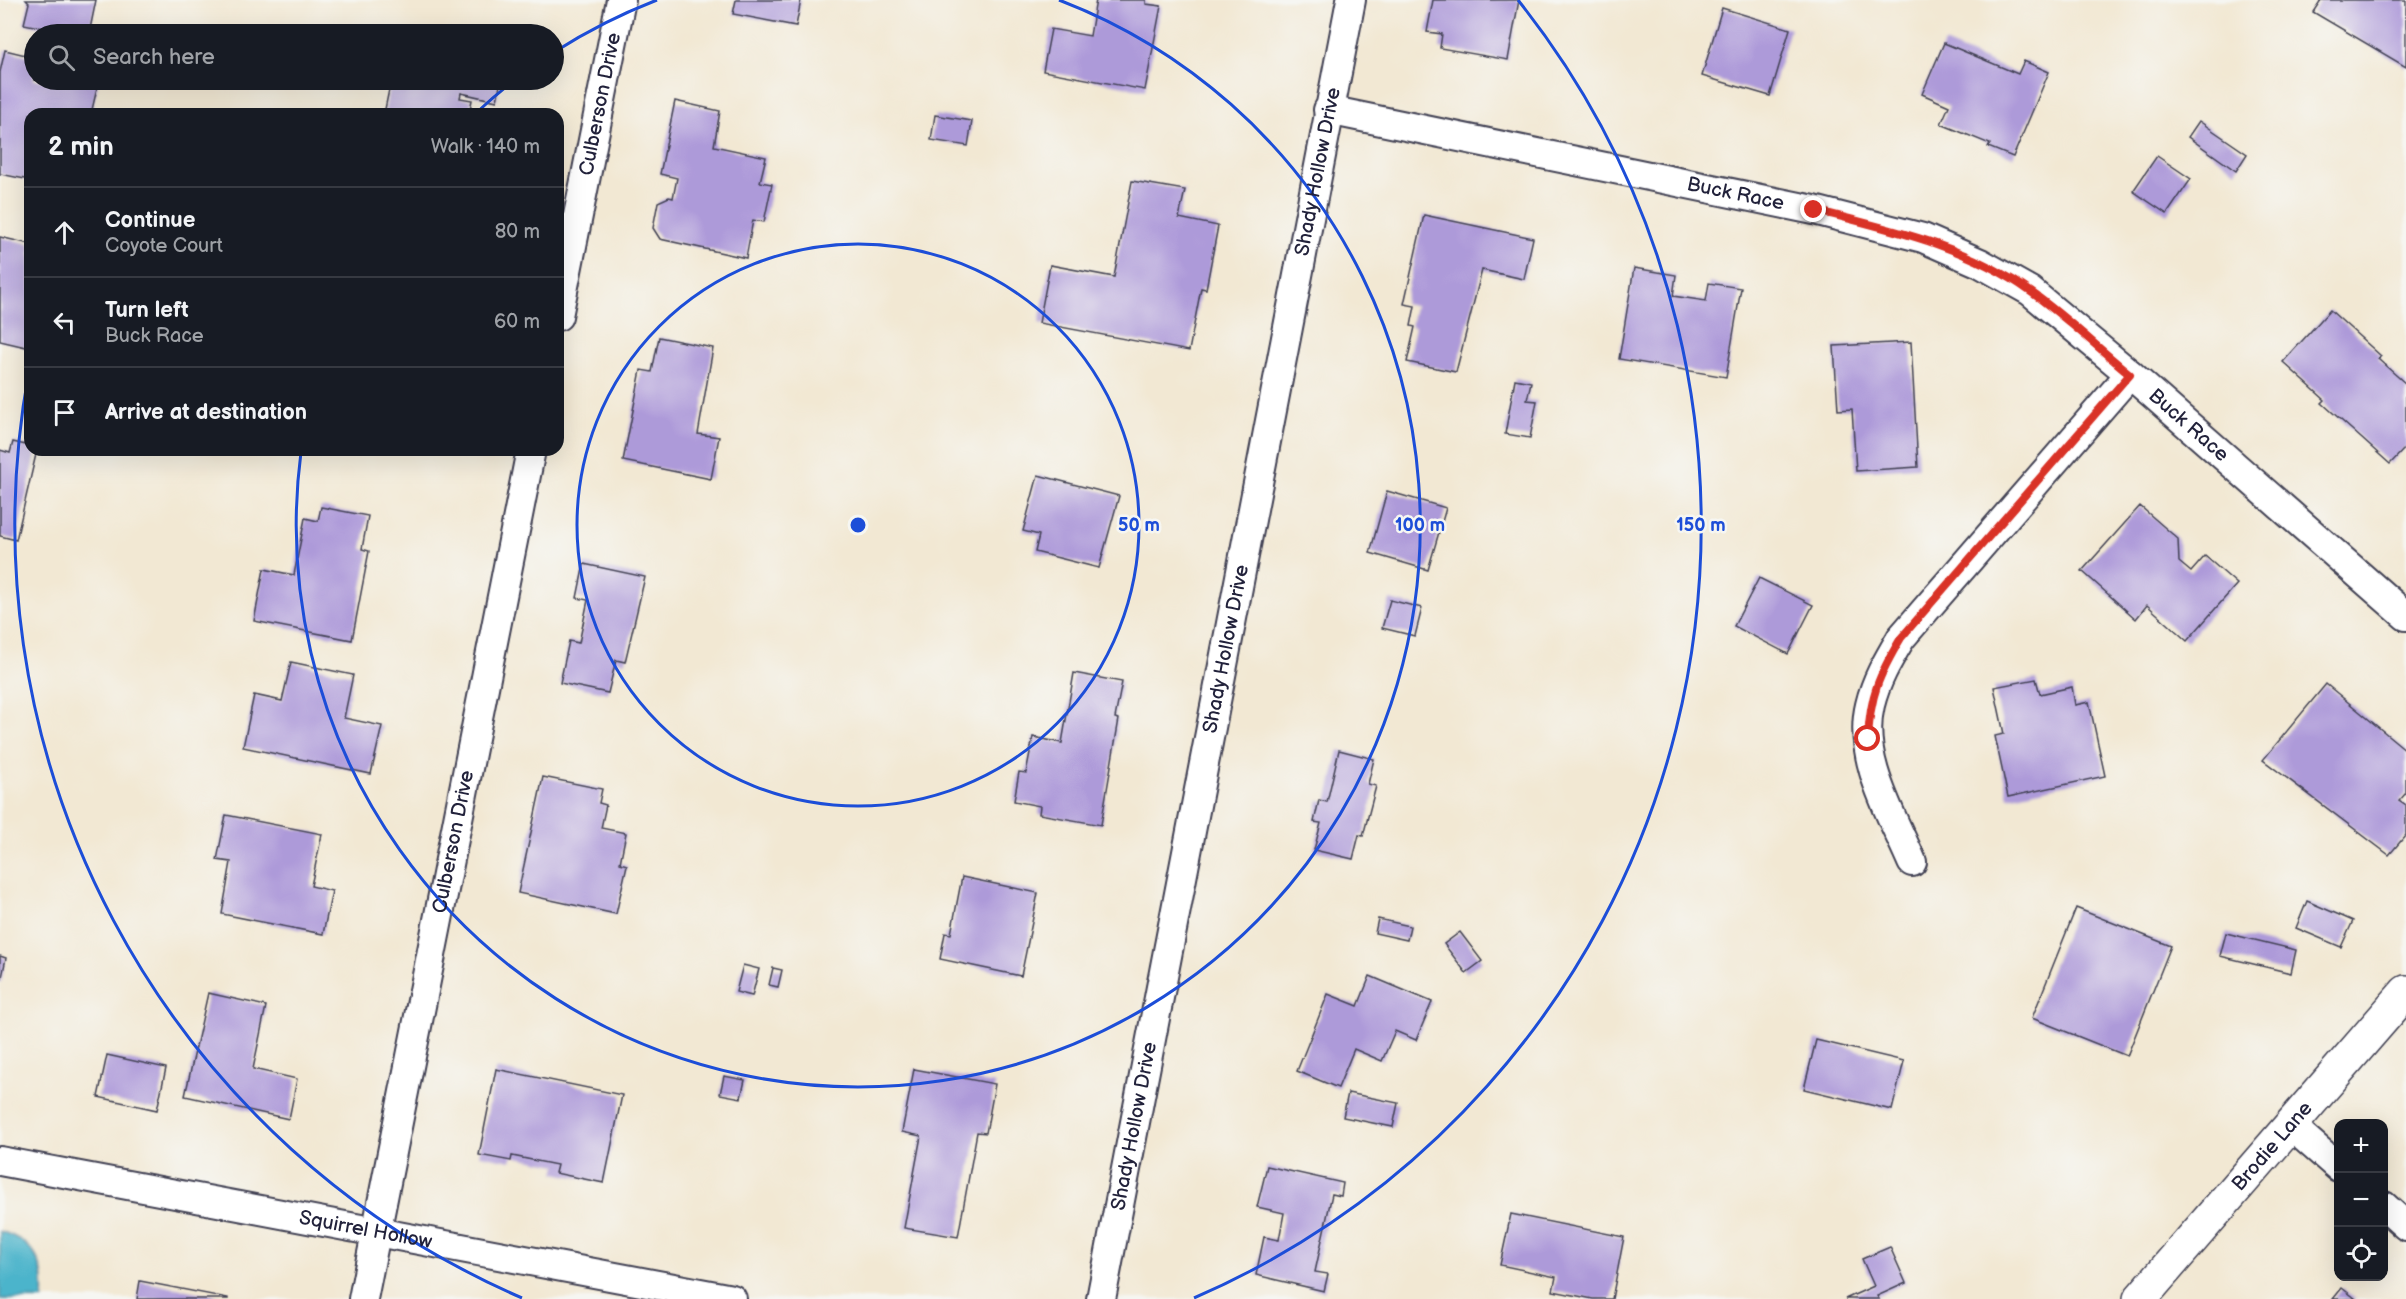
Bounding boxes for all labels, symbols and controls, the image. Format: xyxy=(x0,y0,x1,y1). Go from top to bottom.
search box xyxy=(24,24,564,90)
street label: Culberson Drive xyxy=(574,30,626,178)
icon: search xyxy=(45,41,78,74)
text: Search here xyxy=(93,44,215,71)
street label: Shady Hollow Drive xyxy=(1290,85,1346,258)
text: 2 min xyxy=(48,132,114,163)
text: Walk · 140 m xyxy=(431,135,540,159)
street label: Buck Race xyxy=(1685,172,1786,216)
route end xyxy=(1800,196,1826,222)
text: Continue xyxy=(105,207,195,234)
icon: ahead xyxy=(48,216,81,249)
text: 80 m xyxy=(495,220,540,244)
text: Coyote Court xyxy=(105,234,223,258)
text: Turn left xyxy=(105,297,189,324)
icon: left xyxy=(48,306,81,339)
text: 60 m xyxy=(494,310,540,334)
text: Buck Race xyxy=(105,324,204,348)
street label: Buck Race xyxy=(2143,384,2234,467)
icon: arrive xyxy=(48,396,81,429)
text: Arrive at destination xyxy=(105,399,307,426)
centre of rings xyxy=(848,515,868,535)
text: 50 m xyxy=(1118,515,1160,536)
text: 100 m xyxy=(1395,515,1445,536)
text: 150 m xyxy=(1676,515,1726,536)
street label: Shady Hollow Drive xyxy=(1198,563,1254,735)
route start xyxy=(1854,725,1880,751)
street label: Culberson Drive xyxy=(428,768,479,915)
street label: Shady Hollow Drive xyxy=(1106,1040,1162,1212)
street label: Brodie Lane xyxy=(2227,1097,2318,1196)
map controls xyxy=(2334,1119,2388,1281)
button: + xyxy=(2334,1119,2388,1173)
button: − xyxy=(2334,1173,2388,1227)
street label: Squirrel Hollow xyxy=(297,1206,435,1254)
button: locate xyxy=(2334,1227,2388,1281)

